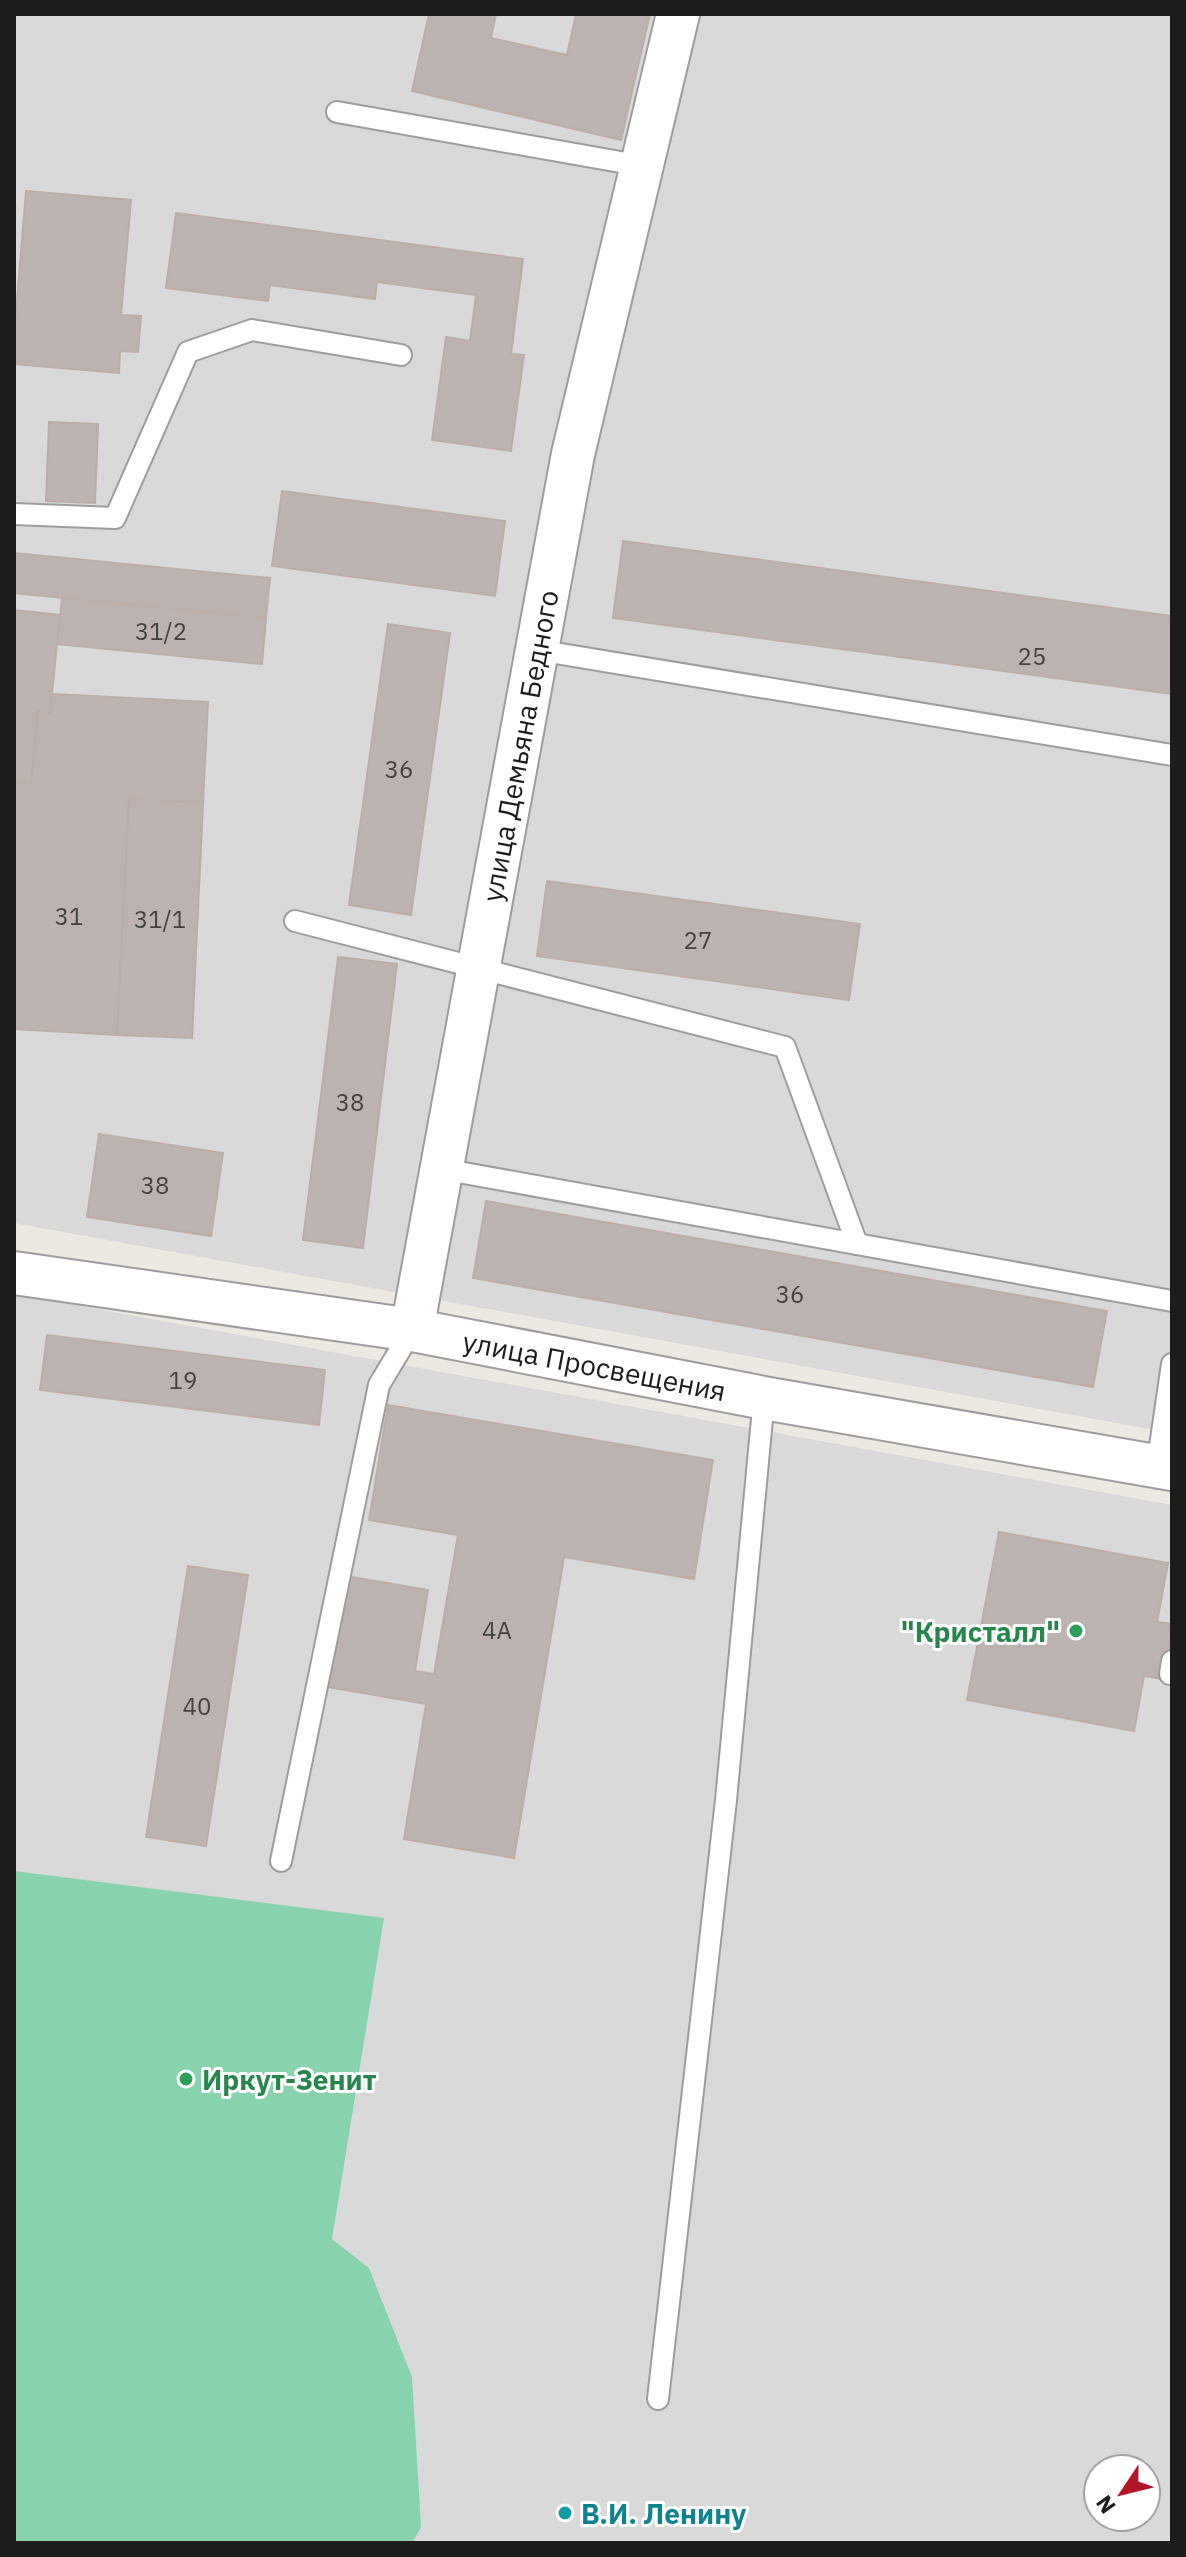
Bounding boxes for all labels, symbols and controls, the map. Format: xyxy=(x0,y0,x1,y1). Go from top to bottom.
street label: улица Демьяна Бедного xyxy=(473,587,566,905)
house number: 31/2 xyxy=(135,615,187,647)
house number: 25 xyxy=(1018,640,1046,672)
house number: 36 xyxy=(385,753,413,785)
house number: 31 xyxy=(55,900,83,932)
house number: 31/1 xyxy=(134,903,186,935)
house number: 27 xyxy=(684,924,712,956)
house number: 38 xyxy=(336,1086,364,1118)
house number: 38 xyxy=(141,1169,169,1201)
house number: 36 xyxy=(776,1278,804,1310)
street label: улица Просвещения xyxy=(460,1322,729,1409)
house number: 19 xyxy=(169,1364,197,1396)
place label: "Кристалл" xyxy=(901,1613,1060,1650)
house number: 4А xyxy=(482,1614,512,1646)
marker: "Кристалл" xyxy=(1067,1622,1085,1640)
house number: 40 xyxy=(183,1690,211,1722)
place label: Иркут-Зенит xyxy=(202,2061,377,2098)
marker: Иркут-Зенит xyxy=(177,2070,195,2088)
north arrow xyxy=(1082,2453,1162,2533)
text: N xyxy=(1089,2490,1122,2520)
place label: В.И. Ленину xyxy=(581,2495,746,2532)
marker: В.И. Ленину xyxy=(556,2504,574,2522)

